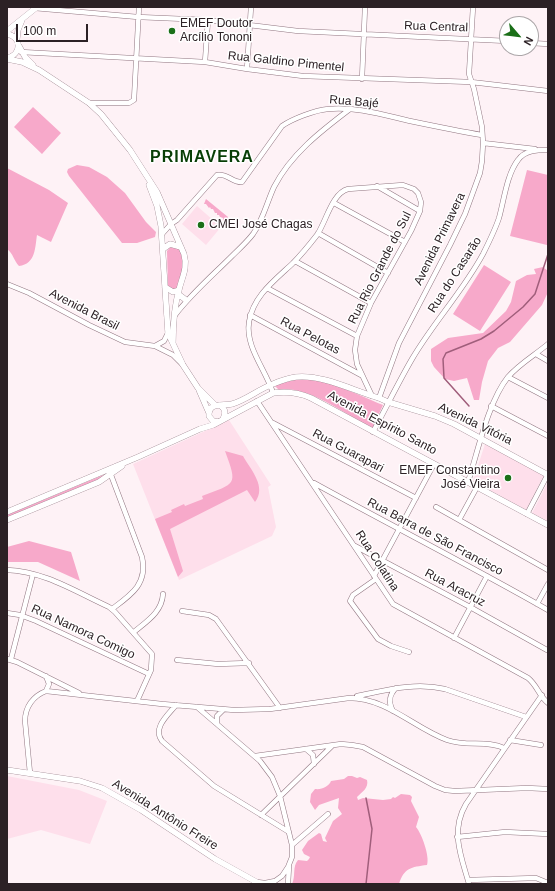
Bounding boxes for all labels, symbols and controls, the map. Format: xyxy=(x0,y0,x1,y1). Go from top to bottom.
scale bar xyxy=(18,16,90,42)
north arrow xyxy=(499,16,539,56)
place label: EMEF Doutor Arcílio Tononi xyxy=(180,17,253,45)
street label: Rua Central xyxy=(404,19,468,35)
text: 100 m xyxy=(23,24,56,38)
marker: EMEF Doutor Arcílio Tononi xyxy=(167,26,177,36)
text: N xyxy=(522,35,536,47)
street label: Rua Galdino Pimentel xyxy=(227,49,345,75)
street label: Rua Bajé xyxy=(329,93,379,111)
district label: PRIMAVERA xyxy=(150,148,254,168)
street label: Avenida Primavera xyxy=(411,190,469,288)
street label: Rua Rio Grande do Sul xyxy=(345,209,415,327)
place label: CMEI José Chagas xyxy=(209,218,312,232)
marker: CMEI José Chagas xyxy=(196,220,206,230)
street label: Rua do Casarão xyxy=(425,234,485,316)
street label: Avenida Brasil xyxy=(47,286,121,334)
street label: Rua Pelotas xyxy=(278,314,342,358)
street label: Avenida Espírito Santo xyxy=(325,388,439,458)
street label: Avenida Vitória xyxy=(436,400,514,448)
street label: Rua Guarapari xyxy=(310,426,386,476)
place label: EMEF Constantino José Vieira xyxy=(399,464,500,492)
marker: EMEF Constantino José Vieira xyxy=(503,473,513,483)
street label: Rua Barra de São Francisco xyxy=(365,495,505,579)
street label: Rua Colatina xyxy=(352,528,402,594)
street label: Rua Aracruz xyxy=(422,566,488,610)
street label: Rua Namora Comigo xyxy=(29,602,137,662)
street label: Avenida Antônio Freire xyxy=(110,777,220,853)

